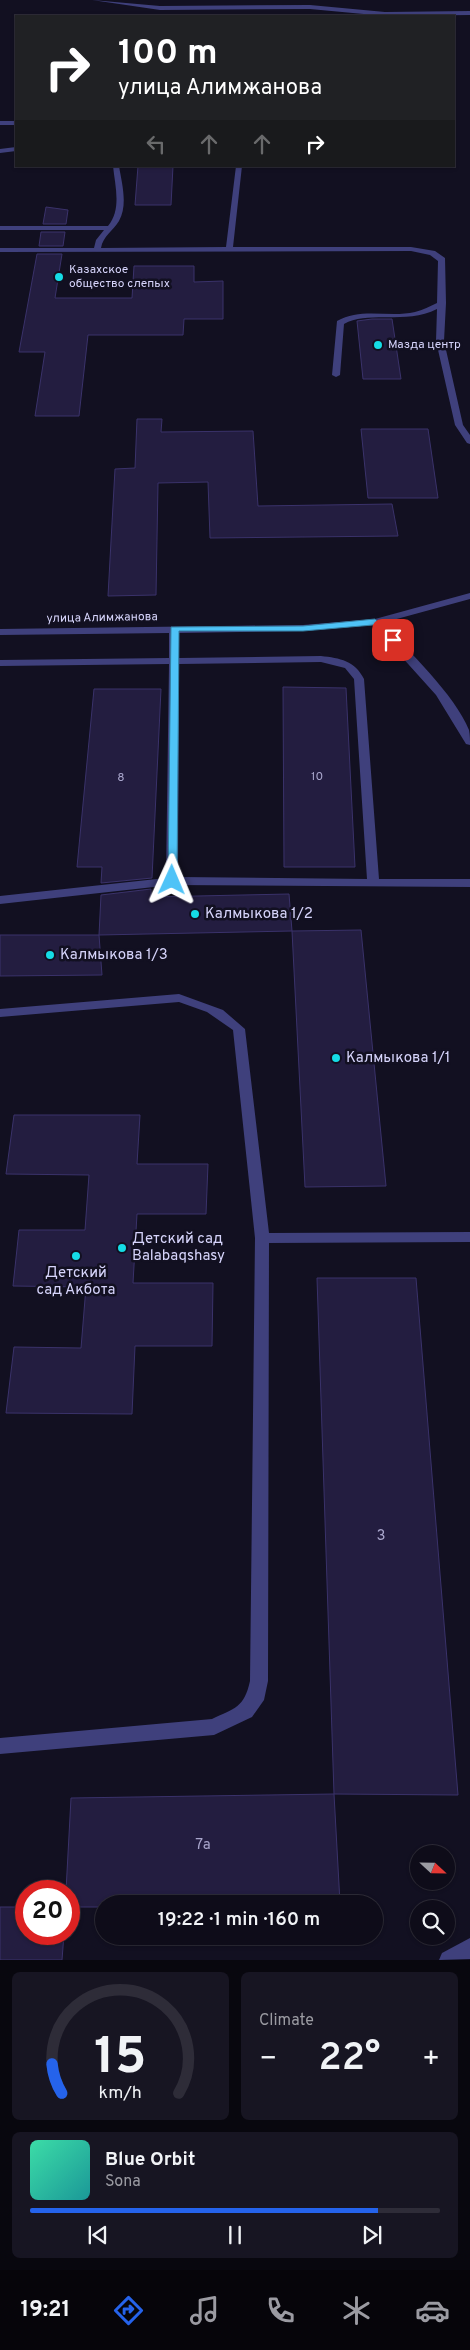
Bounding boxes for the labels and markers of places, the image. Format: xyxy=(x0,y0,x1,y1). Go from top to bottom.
place label: Казахское общество слепых xyxy=(69,262,170,292)
marker: Казахское общество слепых xyxy=(53,271,65,283)
place label: Мазда центр xyxy=(388,337,461,353)
marker: Мазда центр xyxy=(372,339,384,351)
pin xyxy=(372,619,414,661)
place label: Калмыкова 1/2 xyxy=(205,905,313,924)
marker: Калмыкова 1/2 xyxy=(189,908,201,920)
place label: Калмыкова 1/3 xyxy=(60,946,168,965)
marker: Калмыкова 1/3 xyxy=(44,949,56,961)
place label: Калмыкова 1/1 xyxy=(346,1049,450,1068)
marker: Калмыкова 1/1 xyxy=(330,1052,342,1064)
place label: Детский сад Balabaqshasy xyxy=(132,1230,225,1266)
marker: Детский сад Balabaqshasy xyxy=(116,1242,128,1254)
marker: Детский сад Акбота xyxy=(70,1250,82,1262)
place label: Детский сад Акбота xyxy=(37,1264,115,1300)

